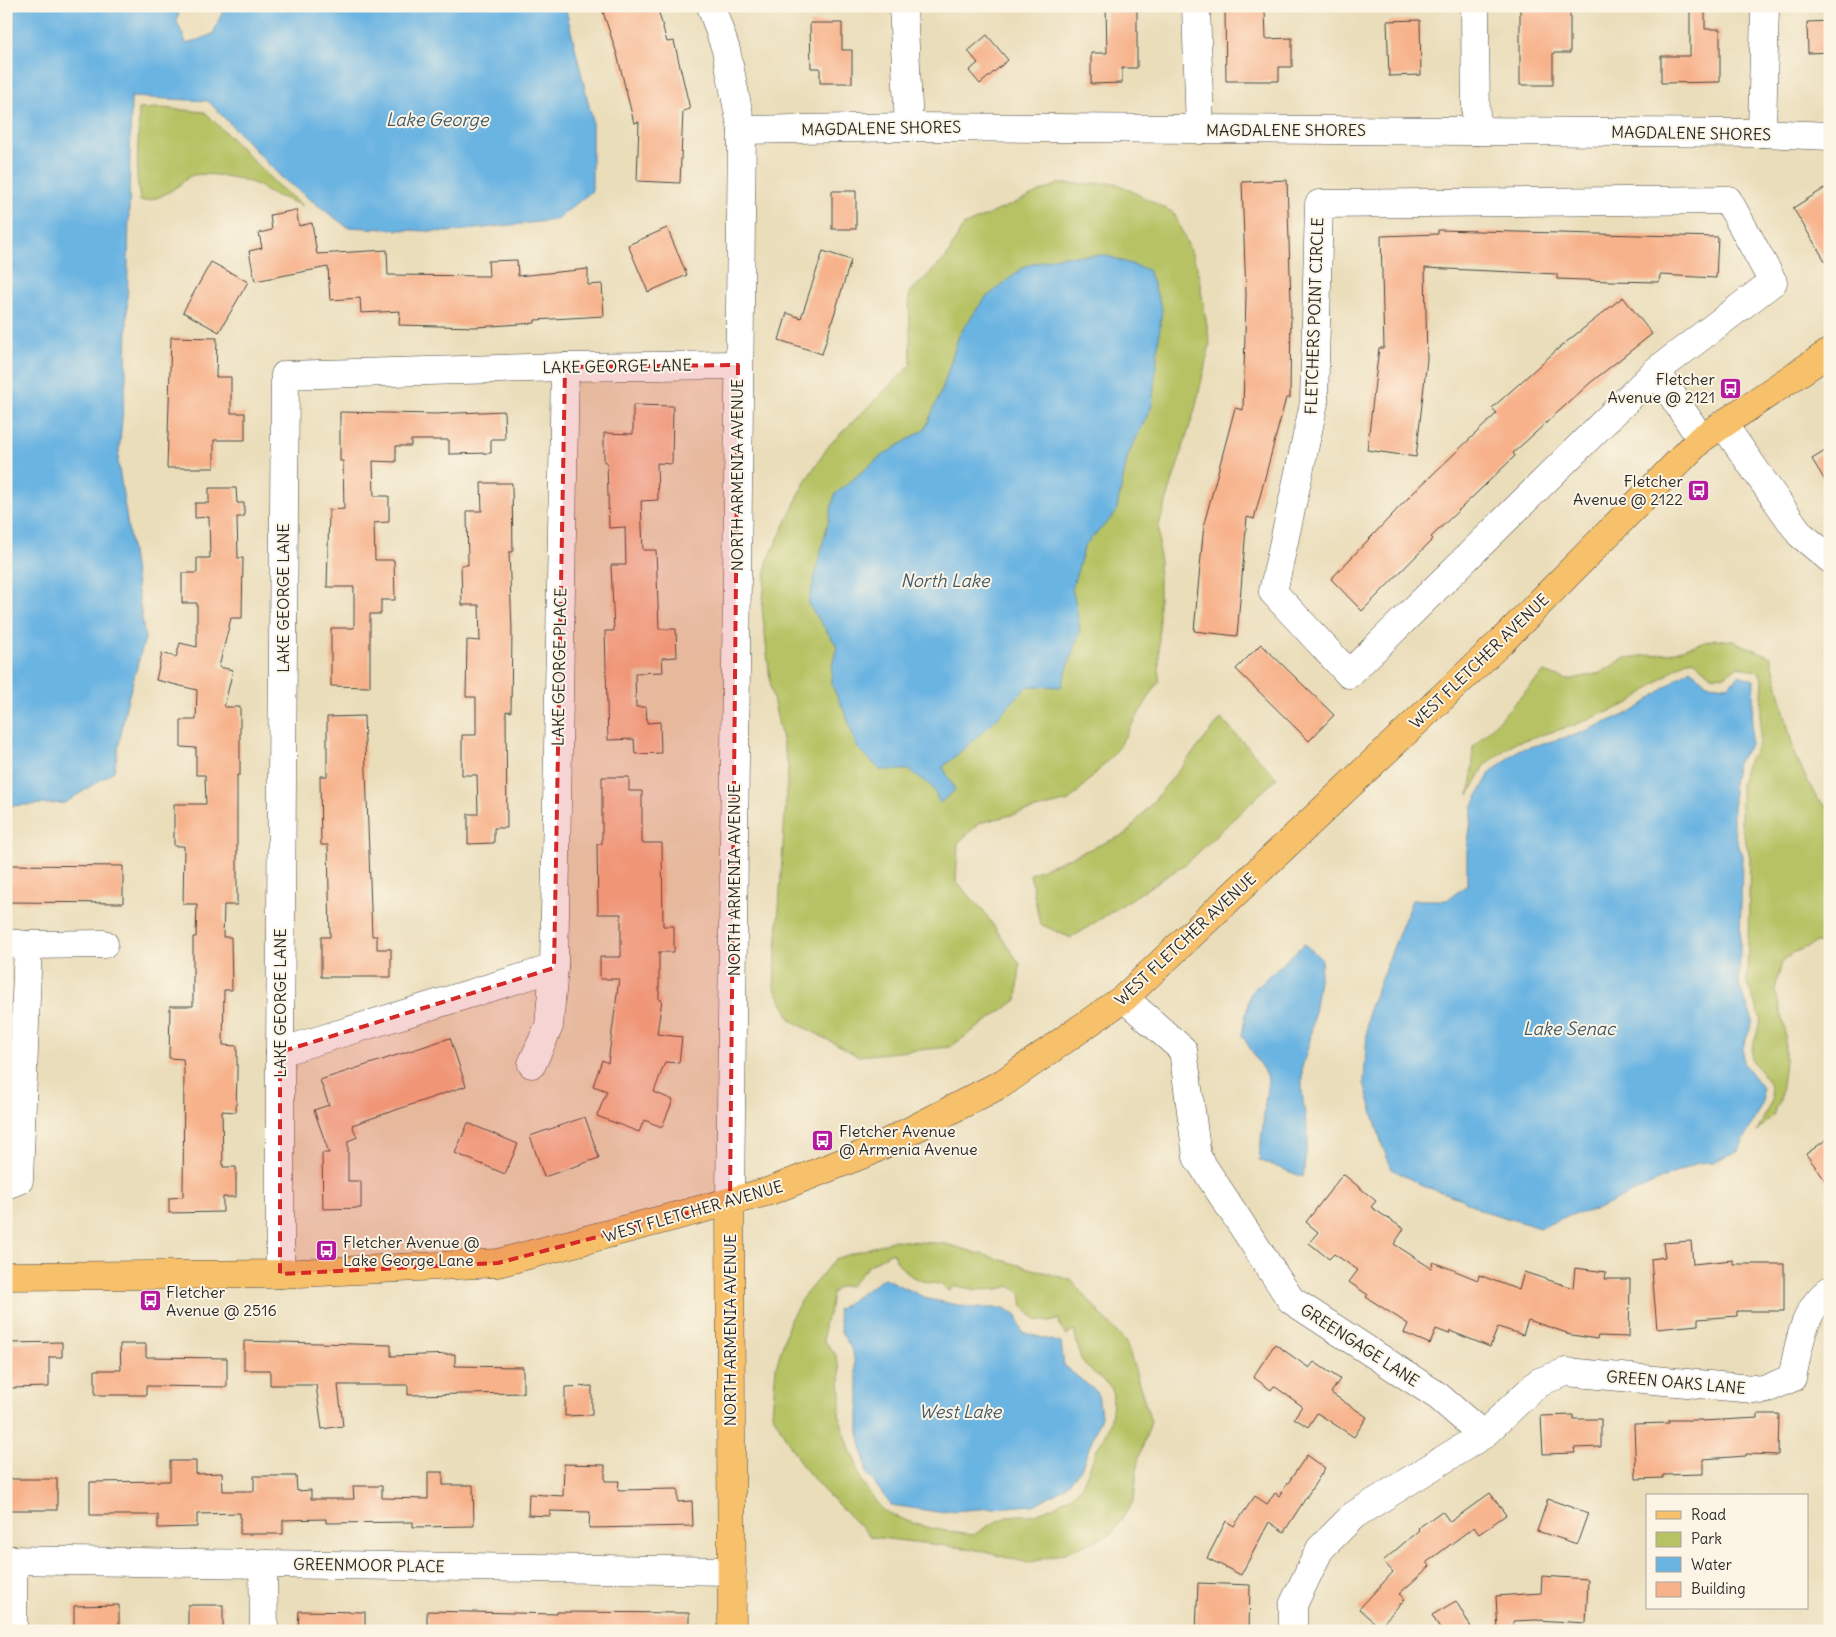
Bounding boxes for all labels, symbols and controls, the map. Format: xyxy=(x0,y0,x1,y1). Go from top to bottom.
water label: Lake George xyxy=(386,108,490,131)
street label: MAGDALENE SHORES xyxy=(801,117,961,139)
street label: MAGDALENE SHORES xyxy=(1206,120,1366,140)
street label: MAGDALENE SHORES xyxy=(1611,122,1771,144)
street label: FLETCHERS POINT CIRCLE xyxy=(1301,217,1327,415)
street label: LAKE GEORGE LANE xyxy=(542,355,692,377)
place label: Fletcher Avenue @ 2121 xyxy=(1607,369,1715,407)
bus stop icon: Fletcher Avenue @ 2121 xyxy=(1719,376,1743,400)
street label: NORTH ARMENIA AVENUE xyxy=(727,379,747,571)
place label: Fletcher Avenue @ 2122 xyxy=(1573,471,1683,509)
bus stop icon: Fletcher Avenue @ 2122 xyxy=(1687,478,1711,502)
street label: LAKE GEORGE LANE xyxy=(273,523,293,673)
water label: North Lake xyxy=(900,569,991,592)
street label: LAKE GEORGE PLACE xyxy=(548,588,570,746)
street label: WEST FLETCHER AVENUE xyxy=(1405,589,1553,733)
street label: NORTH ARMENIA AVENUE xyxy=(724,784,744,976)
street label: WEST FLETCHER AVENUE xyxy=(1110,868,1260,1010)
street label: LAKE GEORGE LANE xyxy=(270,928,290,1078)
water label: Lake Senac xyxy=(1523,1017,1617,1040)
place label: Fletcher Avenue @ Armenia Avenue xyxy=(839,1121,978,1159)
bus stop icon: Fletcher Avenue @ Armenia Avenue xyxy=(811,1128,835,1152)
street label: WEST FLETCHER AVENUE xyxy=(601,1176,785,1246)
place label: Fletcher Avenue @ Lake George Lane xyxy=(343,1232,479,1270)
street label: NORTH ARMENIA AVENUE xyxy=(720,1234,740,1426)
bus stop icon: Fletcher Avenue @ Lake George Lane xyxy=(315,1239,339,1263)
place label: Fletcher Avenue @ 2516 xyxy=(166,1282,277,1320)
bus stop icon: Fletcher Avenue @ 2516 xyxy=(138,1289,162,1313)
street label: GREENGAGE LANE xyxy=(1297,1299,1423,1391)
street label: GREEN OAKS LANE xyxy=(1605,1366,1747,1398)
water label: West Lake xyxy=(919,1400,1003,1423)
legend xyxy=(1646,1494,1808,1610)
text: Road xyxy=(1691,1505,1726,1524)
text: Park xyxy=(1691,1529,1722,1548)
street label: GREENMOOR PLACE xyxy=(293,1554,445,1576)
text: Water xyxy=(1691,1555,1732,1574)
text: Building xyxy=(1691,1579,1746,1598)

